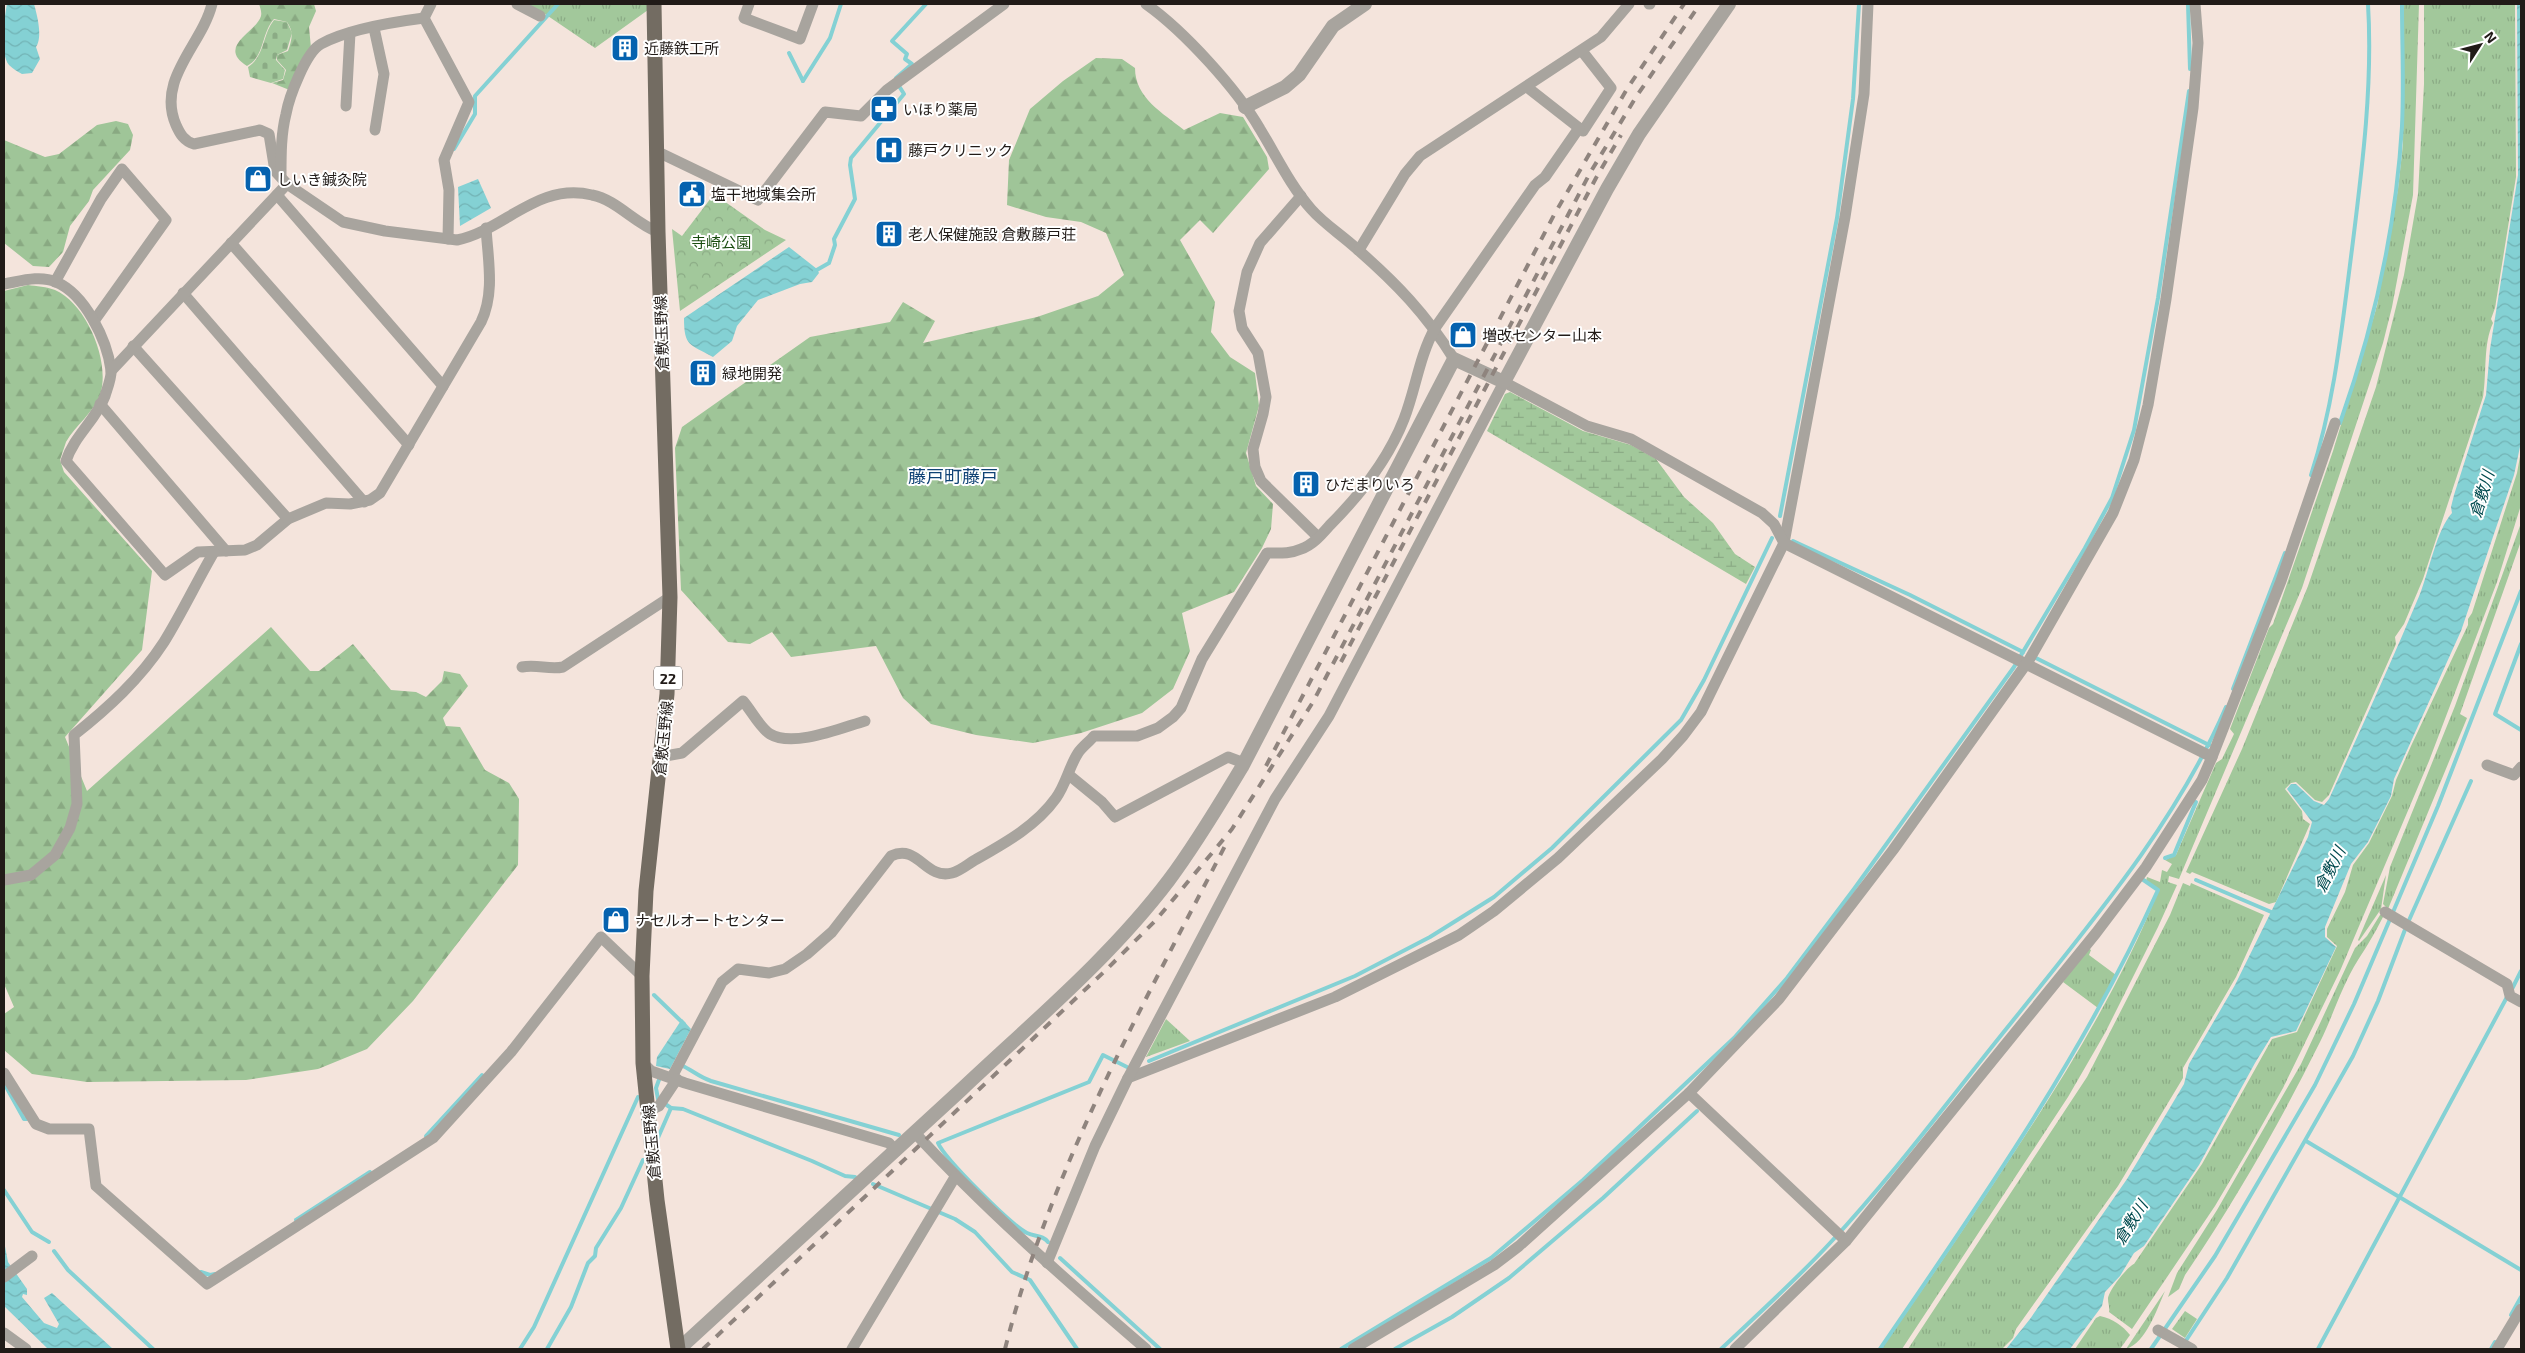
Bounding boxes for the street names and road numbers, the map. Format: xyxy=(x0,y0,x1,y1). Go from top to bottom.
street label: 倉敷玉野線 xyxy=(651,295,671,371)
road number: 22 xyxy=(654,666,682,690)
street label: 倉敷玉野線 xyxy=(650,700,676,776)
street label: 倉敷玉野線 xyxy=(639,1104,663,1180)

